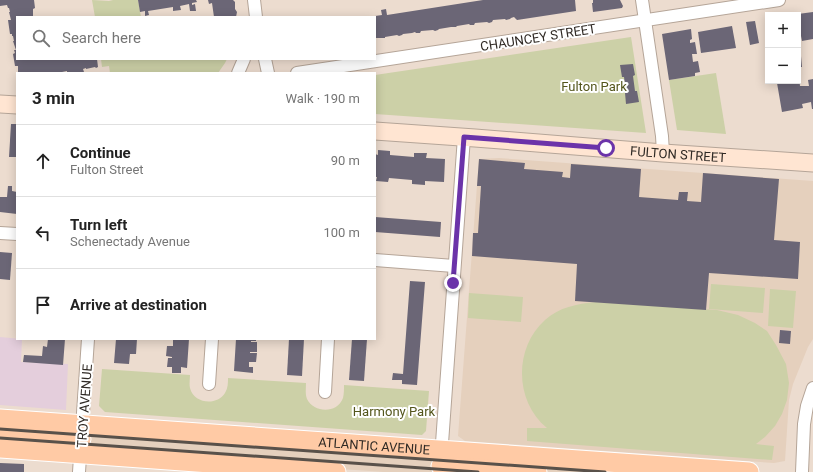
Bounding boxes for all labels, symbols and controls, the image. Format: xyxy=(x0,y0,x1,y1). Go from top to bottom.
map controls xyxy=(765,12,801,84)
button: + xyxy=(765,12,801,48)
search box xyxy=(16,16,376,60)
street label: CHAUNCEY STREET xyxy=(479,21,597,54)
icon: search xyxy=(30,27,52,49)
text: Search here xyxy=(62,29,141,47)
button: − xyxy=(765,48,801,84)
park label: Fulton Park xyxy=(561,79,627,94)
text: 3 min xyxy=(32,88,75,108)
text: Walk · 190 m xyxy=(285,91,360,106)
route start xyxy=(597,139,615,157)
street label: FULTON STREET xyxy=(630,143,727,165)
text: Continue xyxy=(70,144,131,162)
icon: ahead xyxy=(32,150,54,172)
text: 90 m xyxy=(331,153,360,168)
text: Fulton Street xyxy=(70,162,144,177)
text: Turn left xyxy=(70,216,127,234)
icon: left xyxy=(32,222,54,244)
text: 100 m xyxy=(323,225,360,240)
text: Schenectady Avenue xyxy=(70,234,190,249)
route end xyxy=(444,274,462,292)
icon: arrive xyxy=(32,294,54,316)
text: Arrive at destination xyxy=(70,296,207,314)
street label: TROY AVENUE xyxy=(74,364,95,449)
park label: Harmony Park xyxy=(353,404,436,419)
street label: ATLANTIC AVENUE xyxy=(318,435,430,457)

